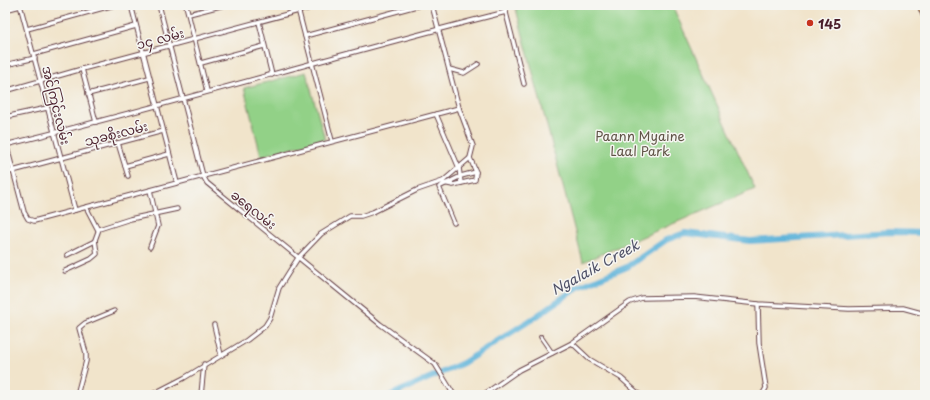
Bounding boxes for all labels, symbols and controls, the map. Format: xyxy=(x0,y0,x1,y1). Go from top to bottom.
place label: 145 xyxy=(818,14,841,33)
marker: 145 xyxy=(805,18,815,28)
street label: ၁၄ လမ်း xyxy=(134,23,186,55)
street label: အင်ကြင်းလမ်း xyxy=(36,64,76,147)
street label: သုခစိုးလမ်း xyxy=(82,116,150,152)
park label: Paann Myaine Laal Park xyxy=(595,126,685,160)
street label: ခရေလမ်း xyxy=(226,185,281,235)
water label: Ngalaik Creek xyxy=(547,233,644,300)

